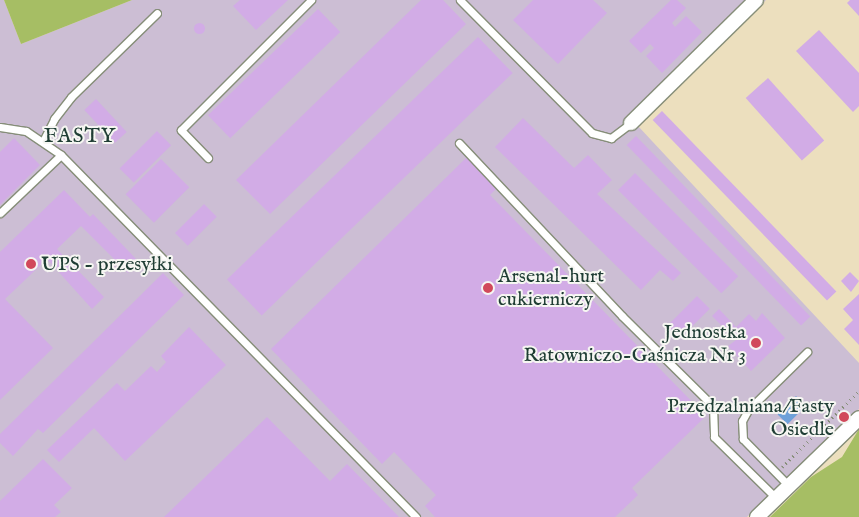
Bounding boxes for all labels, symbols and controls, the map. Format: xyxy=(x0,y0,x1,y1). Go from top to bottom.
district label: FASTY xyxy=(43,124,117,150)
place label: UPS - przesyłki xyxy=(41,252,173,276)
marker: UPS - przesyłki xyxy=(25,258,37,270)
place label: Arsenal-hurt cukierniczy xyxy=(498,264,604,311)
marker: Arsenal-hurt cukierniczy xyxy=(482,282,494,294)
place label: Jednostka Ratowniczo-Gaśnicza Nr 3 xyxy=(524,320,746,367)
marker: Jednostka Ratowniczo-Gaśnicza Nr 3 xyxy=(750,337,762,349)
place label: Przędzalniana/Fasty Osiedle xyxy=(667,394,834,441)
marker: Przędzalniana/Fasty Osiedle xyxy=(838,411,850,423)

